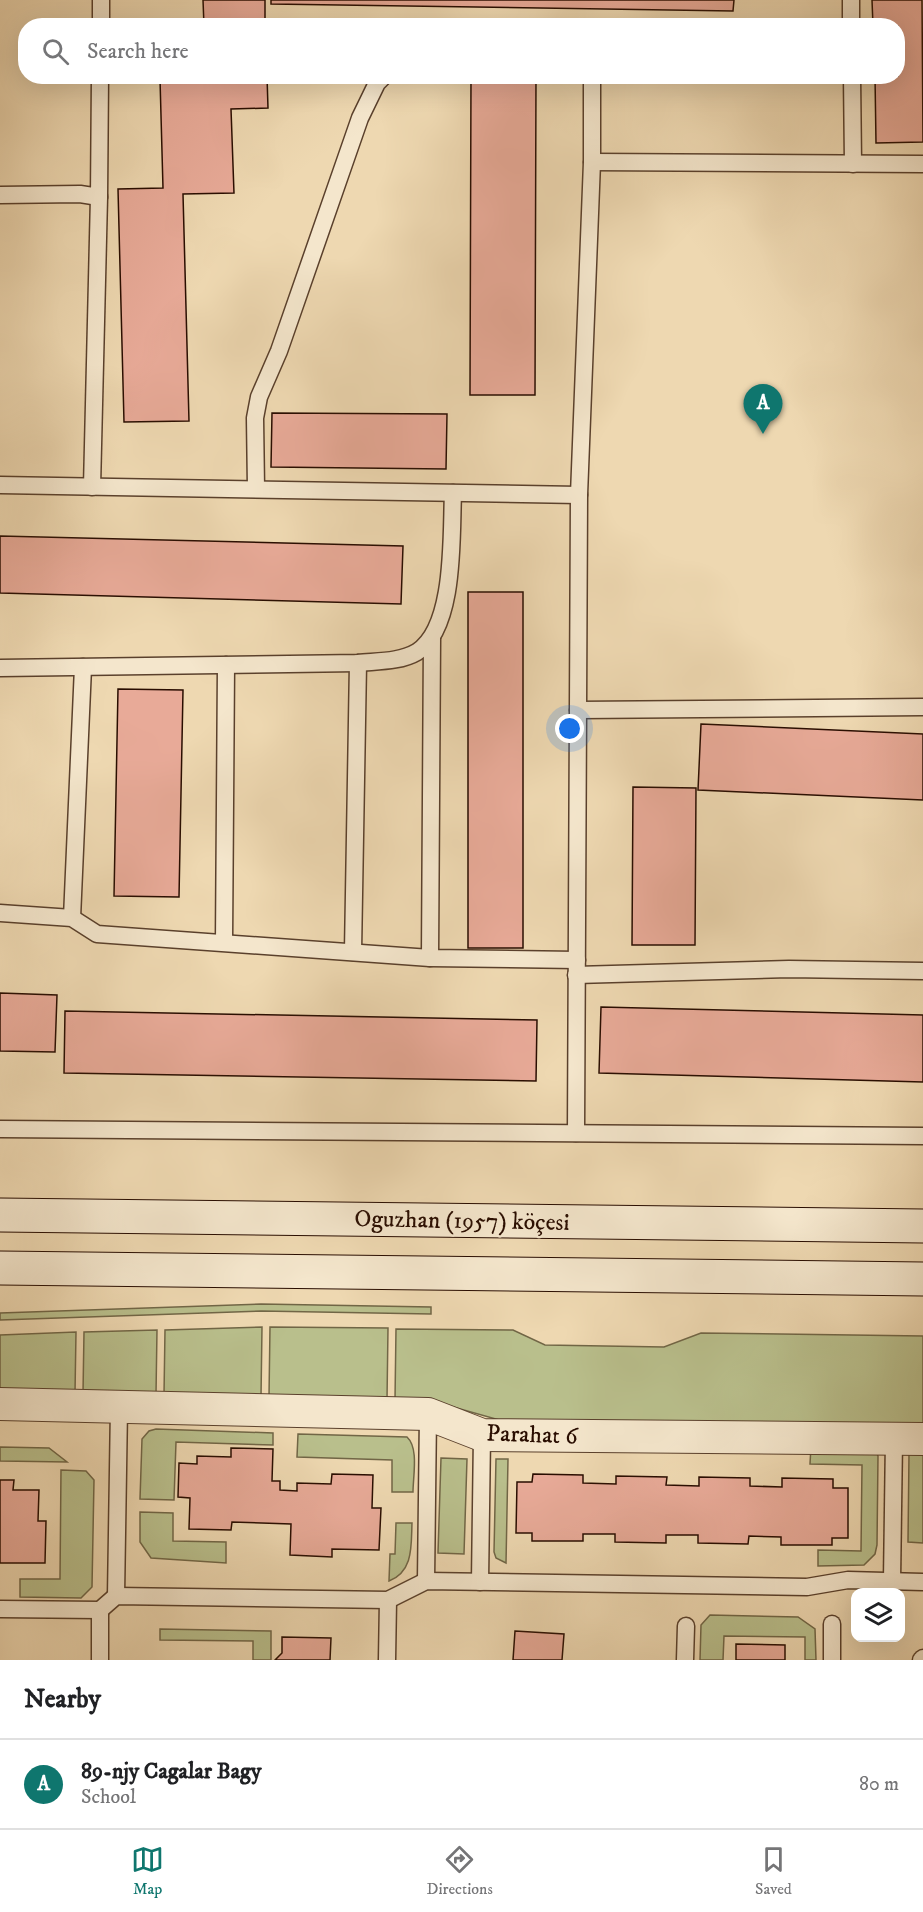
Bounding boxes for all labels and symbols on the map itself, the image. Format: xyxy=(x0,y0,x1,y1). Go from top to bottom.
pin: A xyxy=(744,384,783,434)
your location xyxy=(555,714,584,743)
street label: Oguzhan (1957) köçesi xyxy=(354,1204,570,1238)
street label: Parahat 6 xyxy=(486,1418,580,1452)

